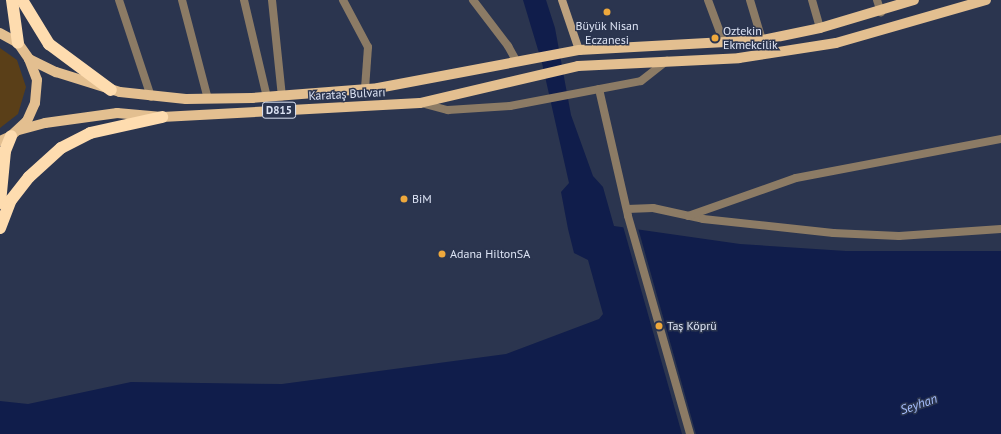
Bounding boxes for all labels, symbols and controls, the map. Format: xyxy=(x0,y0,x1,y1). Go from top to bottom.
marker: Büyük Nisan Eczanesi xyxy=(602,7,612,17)
place label: Büyük Nisan Eczanesi xyxy=(575,19,639,47)
place label: Oztekin Ekmekcilik xyxy=(723,24,778,52)
marker: Oztekin Ekmekcilik xyxy=(710,33,720,43)
street label: Karataş Bulvarı xyxy=(308,85,386,103)
road number: D815 xyxy=(262,101,296,119)
place label: BiM xyxy=(412,192,432,206)
marker: BiM xyxy=(399,194,409,204)
place label: Adana HiltonSA xyxy=(450,247,530,261)
marker: Adana HiltonSA xyxy=(437,249,447,259)
place label: Taș Köprü xyxy=(667,319,717,333)
marker: Taș Köprü xyxy=(654,321,664,331)
water label: Seyhan xyxy=(898,391,940,419)

